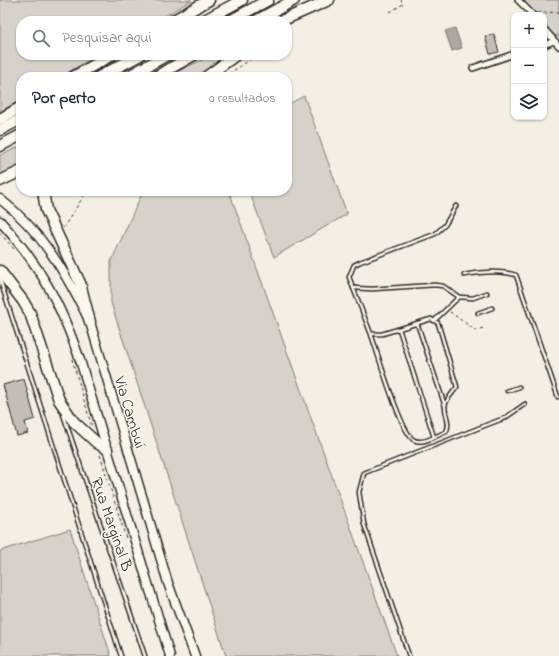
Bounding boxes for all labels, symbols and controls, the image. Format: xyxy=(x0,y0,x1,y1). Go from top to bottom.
map controls xyxy=(511,12,547,120)
button: + xyxy=(511,12,547,48)
search box xyxy=(16,16,292,60)
icon: search xyxy=(30,27,52,49)
text: Pesquisar aqui xyxy=(62,27,151,49)
button: − xyxy=(511,48,547,84)
button: layers xyxy=(511,84,547,120)
text: Por perto xyxy=(32,86,96,111)
text: 0 resultados xyxy=(209,89,276,108)
street label: Via Cambuí xyxy=(106,373,151,452)
street label: Rua Marginal B xyxy=(84,474,138,575)

